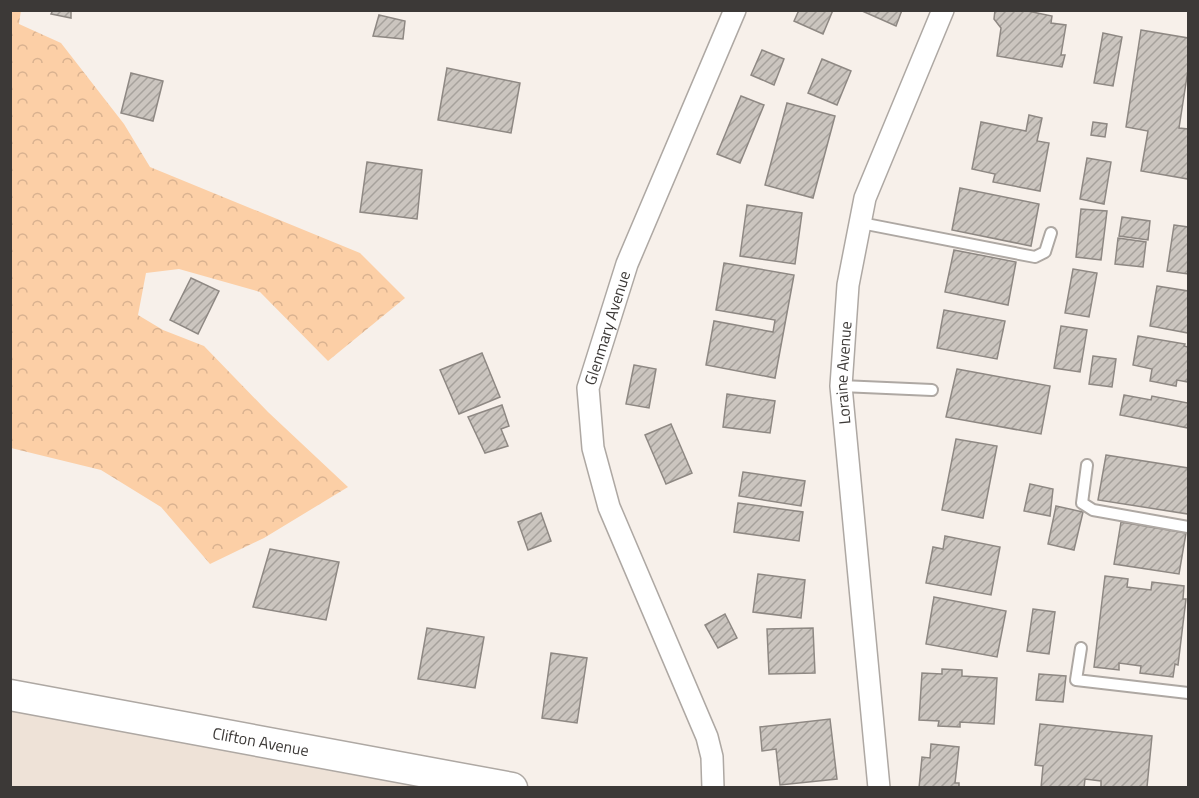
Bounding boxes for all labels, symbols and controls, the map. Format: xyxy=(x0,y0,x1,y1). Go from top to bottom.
street label: Glenmary Avenue xyxy=(578,268,636,388)
street label: Loraine Avenue xyxy=(829,320,857,425)
street label: Clifton Avenue xyxy=(211,721,311,762)

